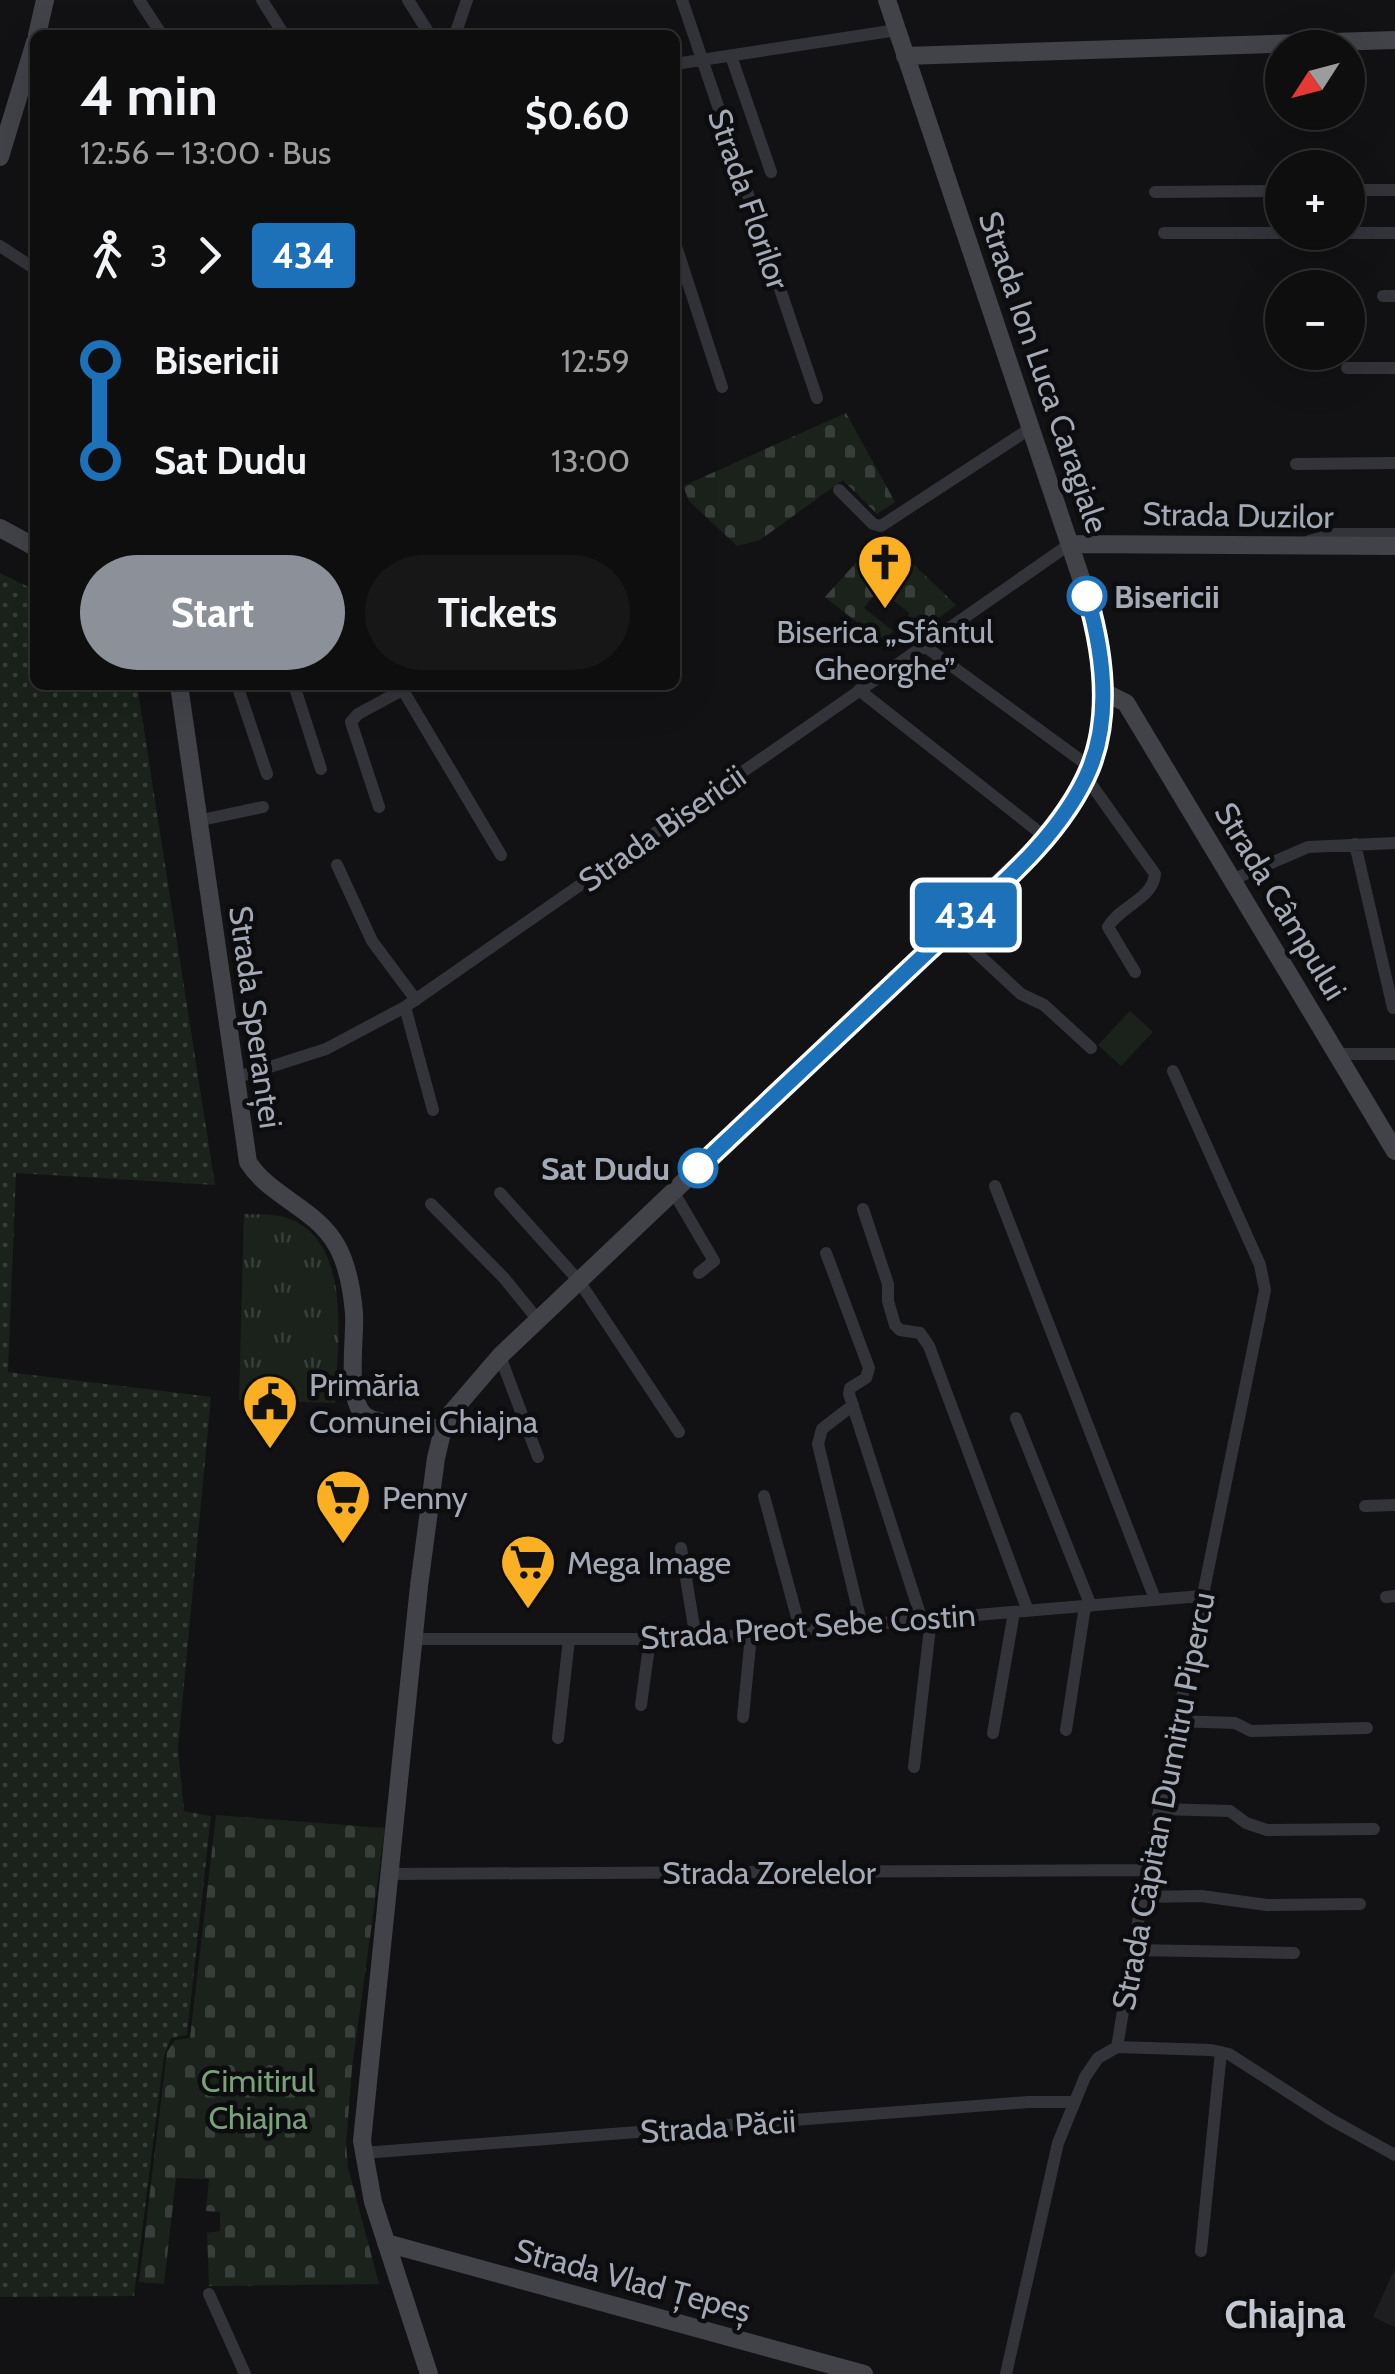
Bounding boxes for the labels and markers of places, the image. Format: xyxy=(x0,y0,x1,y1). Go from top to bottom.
church icon: Biserica „Sfântul Gheorghe” xyxy=(855,532,915,611)
marker: Bisericii xyxy=(1068,577,1106,615)
place label: Bisericii xyxy=(1114,577,1220,616)
place label: Biserica „Sfântul Gheorghe” xyxy=(776,612,994,688)
place label: Sat Dudu xyxy=(541,1149,670,1188)
marker: Sat Dudu xyxy=(679,1149,717,1187)
place label: Primăria Comunei Chiajna xyxy=(309,1365,539,1441)
public building icon: Primăria Comunei Chiajna xyxy=(240,1372,300,1451)
supermarket icon: Penny xyxy=(313,1467,373,1546)
place label: Penny xyxy=(382,1478,468,1517)
supermarket icon: Mega Image xyxy=(498,1532,558,1611)
place label: Mega Image xyxy=(567,1543,731,1582)

